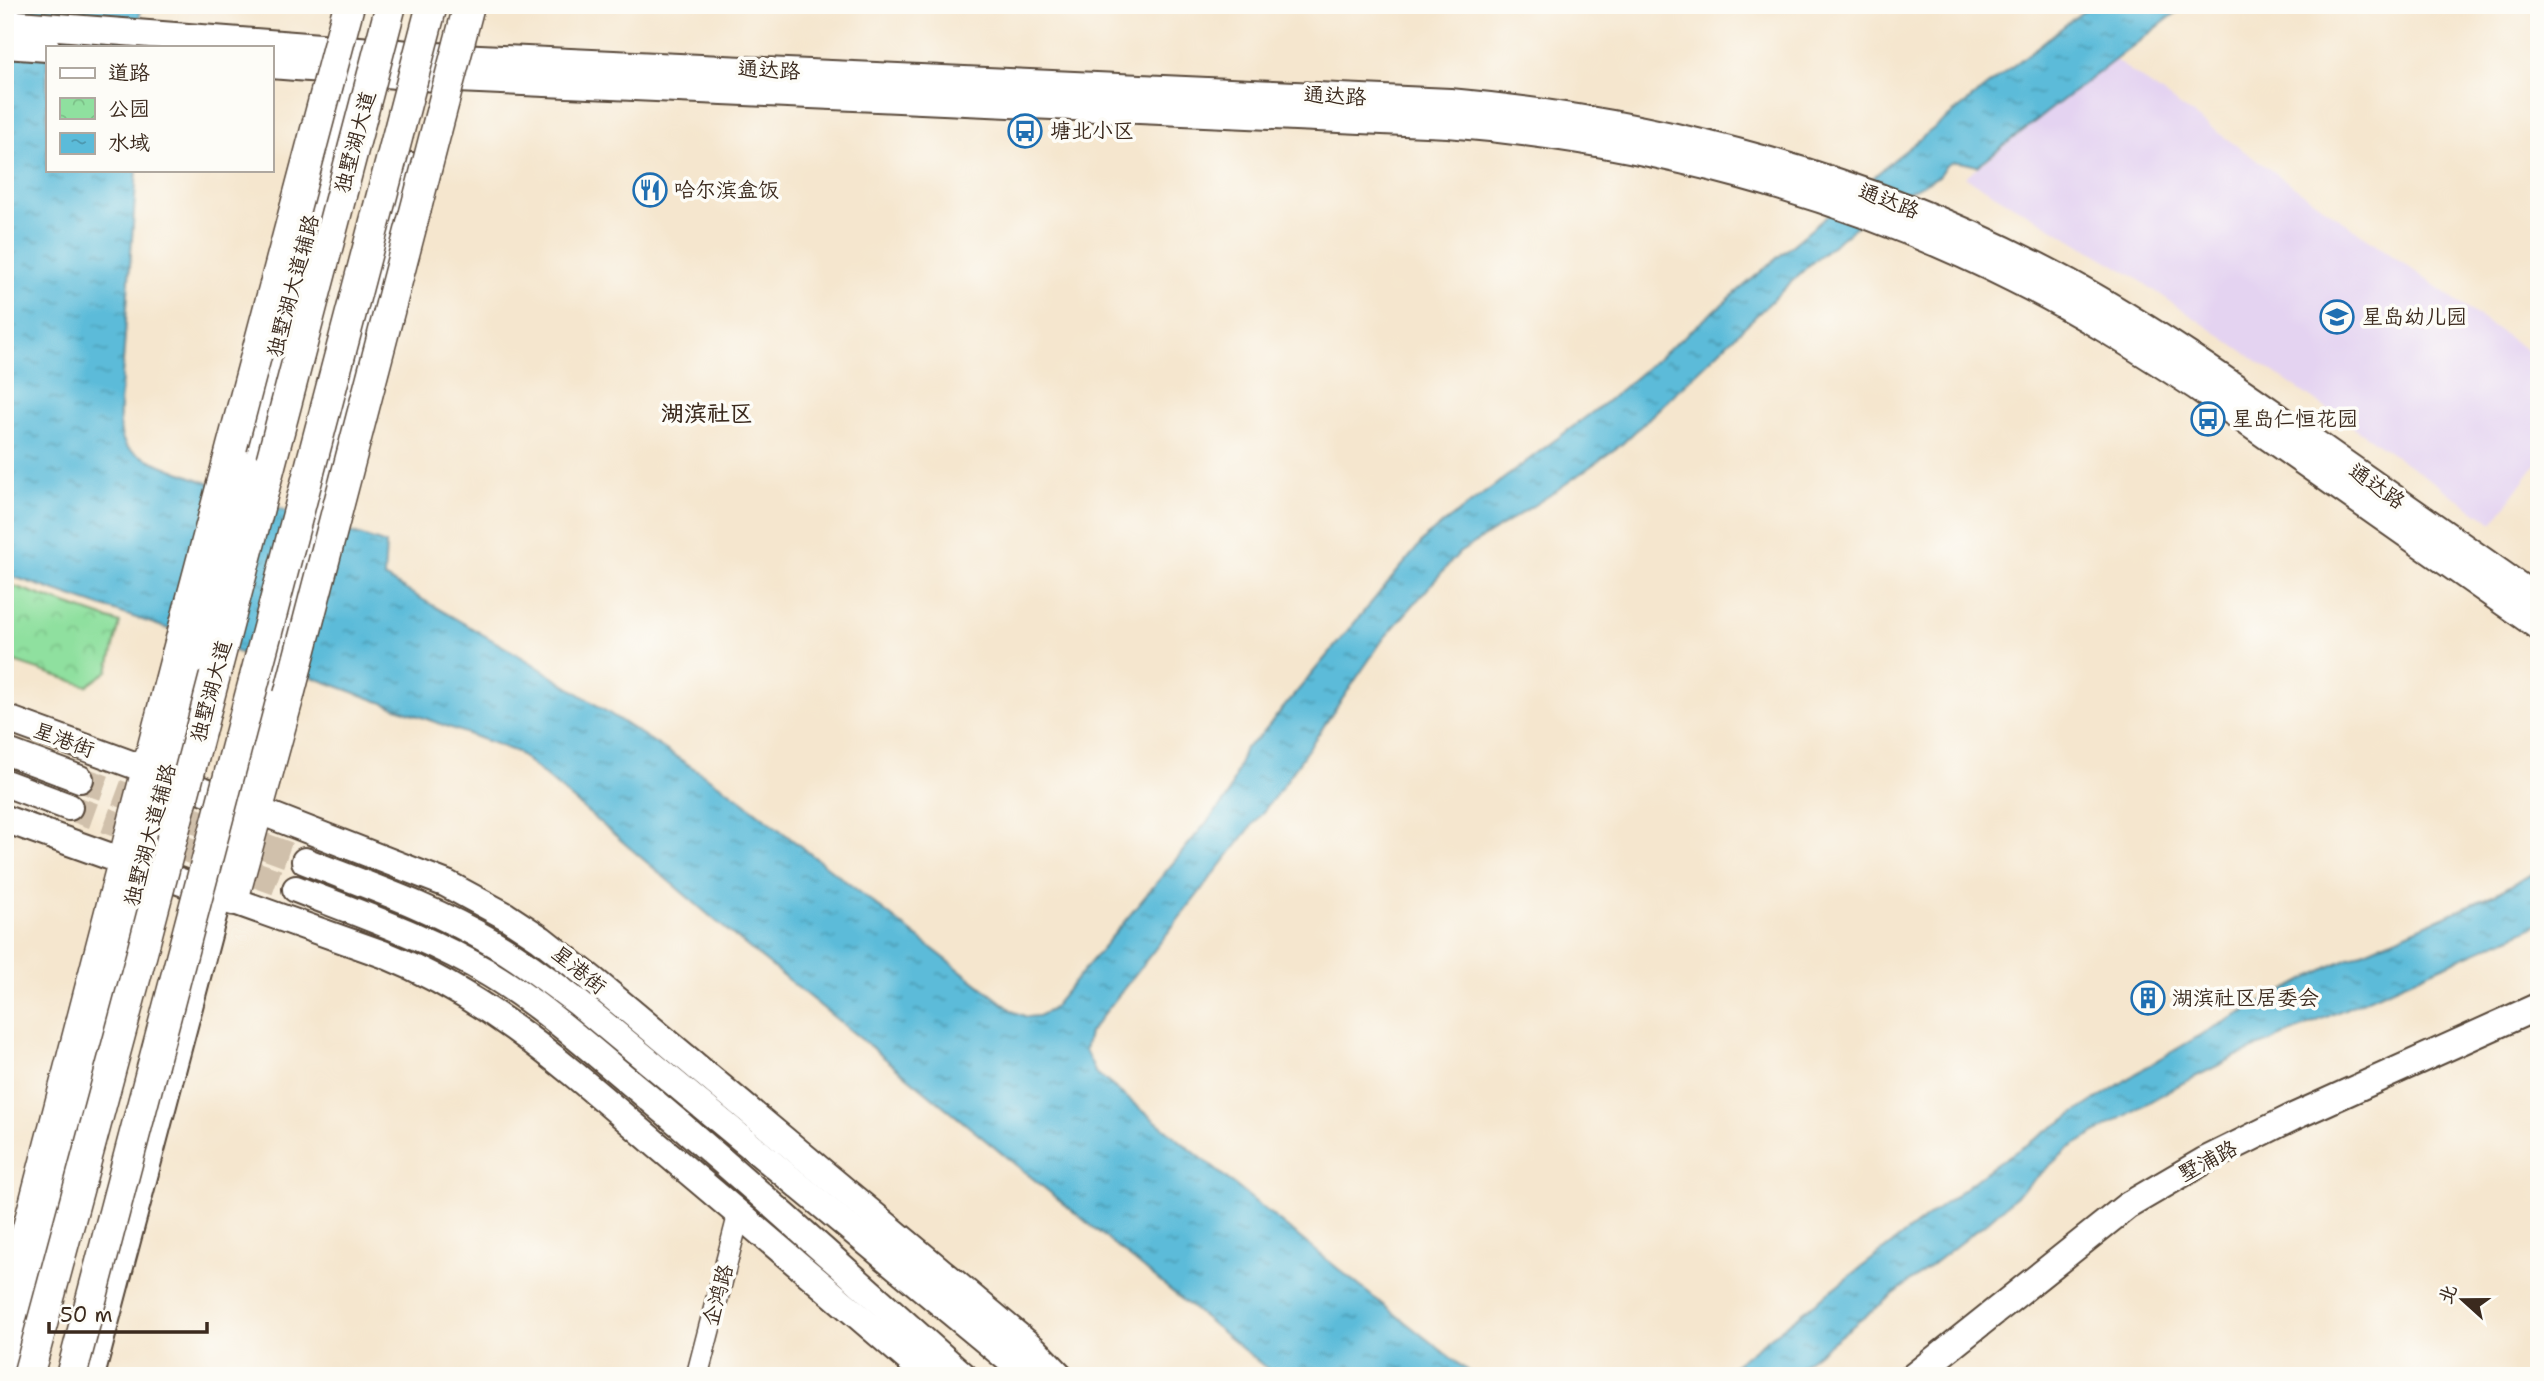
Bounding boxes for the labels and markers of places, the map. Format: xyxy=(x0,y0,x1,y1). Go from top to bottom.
bus stop icon: 塘北小区 xyxy=(1006,112,1044,150)
place label: 塘北小区 xyxy=(1050,117,1134,145)
restaurant icon: 哈尔滨盒饭 xyxy=(631,171,669,209)
place label: 哈尔滨盒饭 xyxy=(674,176,779,204)
school or university icon: 星岛幼儿园 xyxy=(2318,298,2356,336)
place label: 星岛幼儿园 xyxy=(2362,303,2467,331)
bus stop icon: 星岛仁恒花园 xyxy=(2189,400,2227,438)
place label: 星岛仁恒花园 xyxy=(2232,405,2358,433)
building icon: 湖滨社区居委会 xyxy=(2129,979,2167,1017)
place label: 湖滨社区居委会 xyxy=(2172,984,2319,1012)

